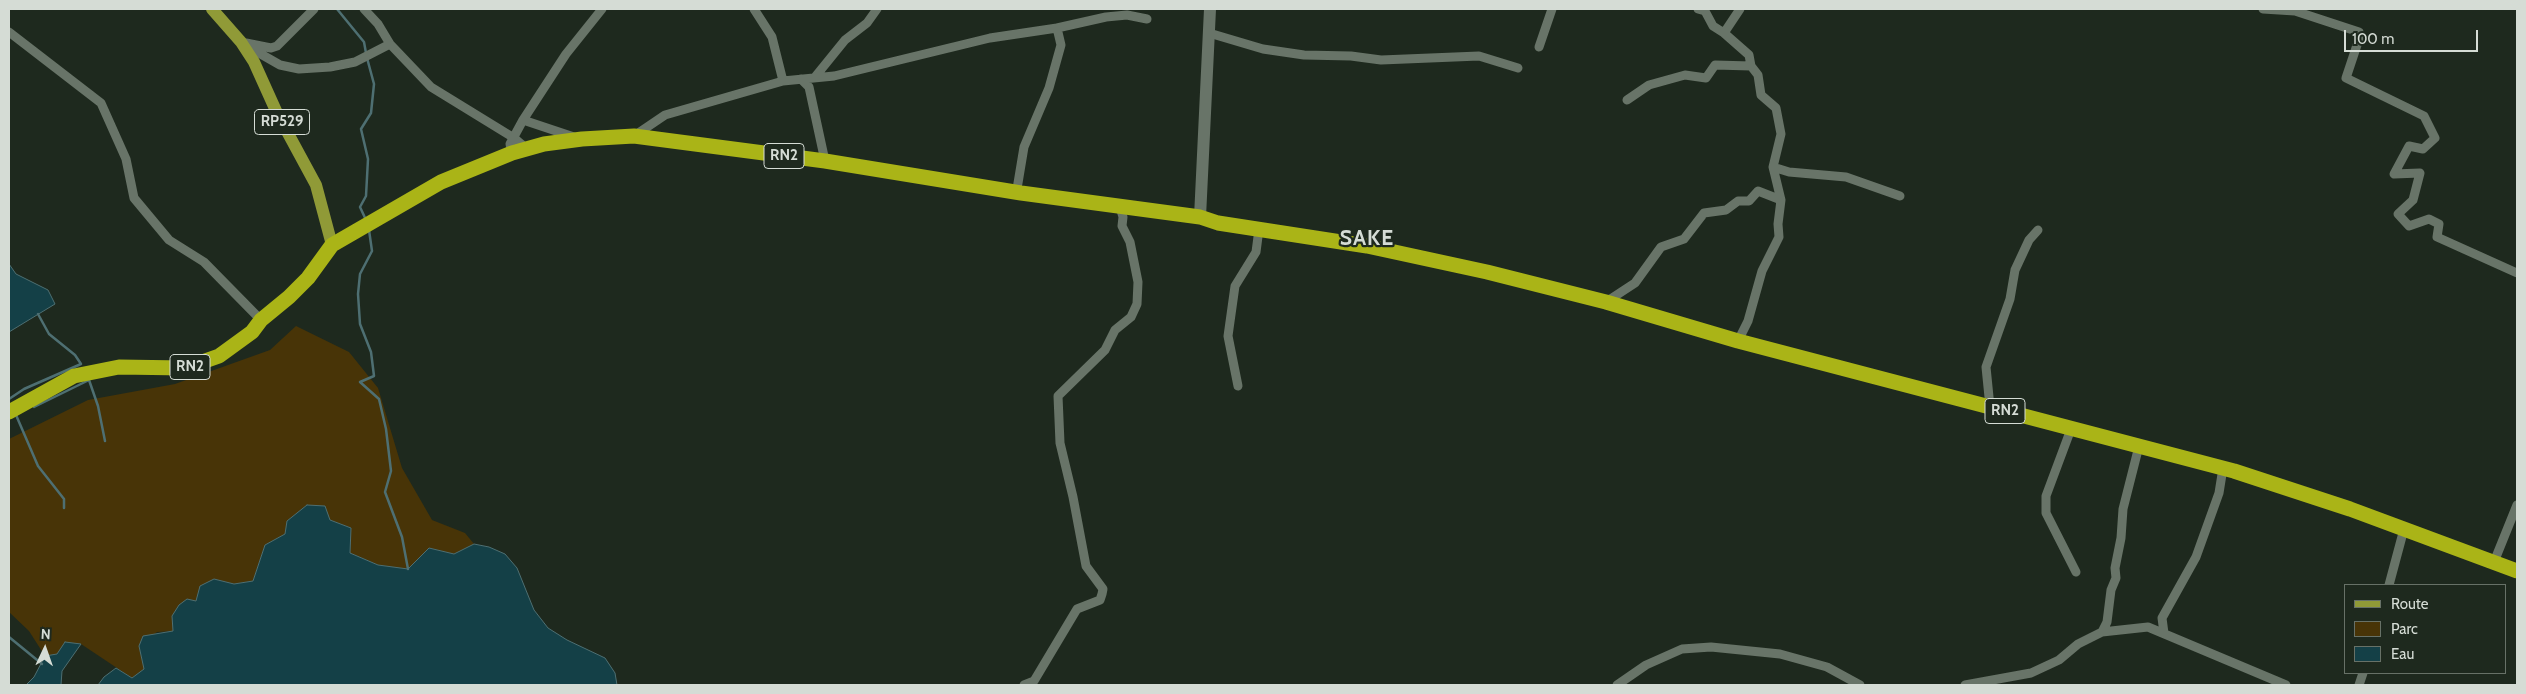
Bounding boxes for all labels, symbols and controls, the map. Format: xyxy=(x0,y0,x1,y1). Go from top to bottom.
scale bar xyxy=(2346,20,2480,52)
text: 100 m xyxy=(2352,30,2394,48)
road number: RP529 xyxy=(254,110,310,134)
road number: RN2 xyxy=(764,144,804,168)
district label: SAKE xyxy=(1339,226,1395,252)
road number: RN2 xyxy=(170,354,210,380)
road number: RN2 xyxy=(1985,398,2025,424)
legend xyxy=(2344,584,2506,674)
text: Route xyxy=(2391,595,2429,613)
text: Parc xyxy=(2391,620,2418,638)
north arrow xyxy=(20,624,70,674)
text: N xyxy=(40,625,51,643)
text: Eau xyxy=(2391,645,2414,663)

